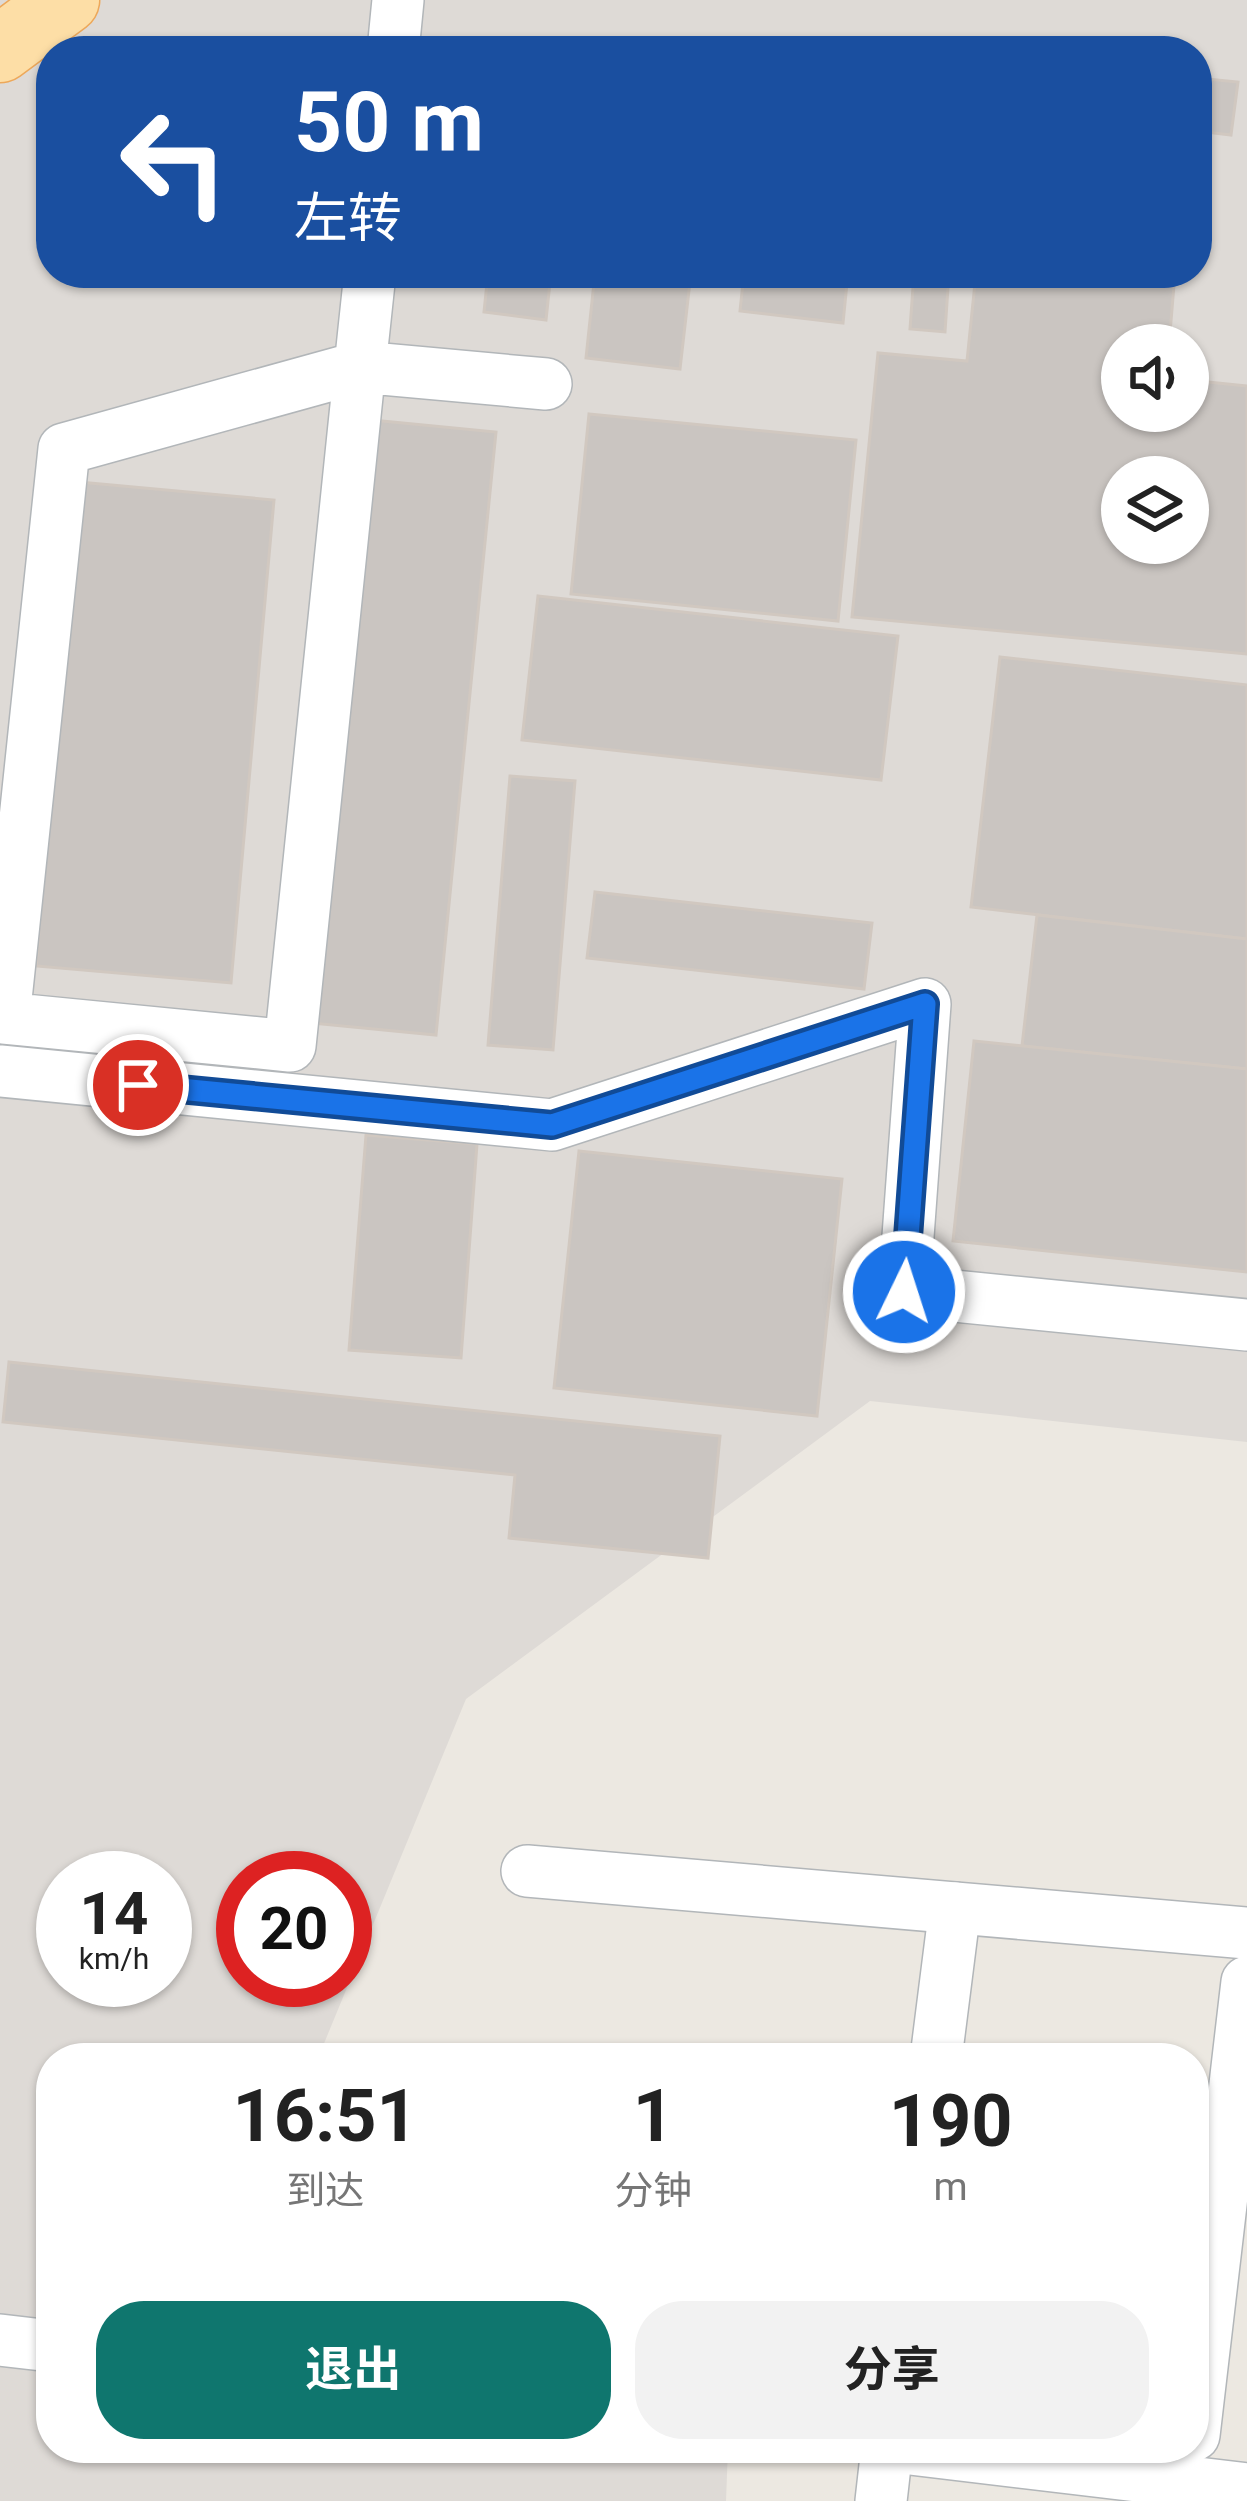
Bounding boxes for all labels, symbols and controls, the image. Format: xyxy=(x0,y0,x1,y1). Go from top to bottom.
text: 50 m xyxy=(294,73,484,172)
icon: left xyxy=(96,84,252,240)
text: 左转 xyxy=(294,187,402,250)
map controls xyxy=(1101,324,1209,564)
button: sound xyxy=(1101,324,1209,432)
button: layers xyxy=(1101,456,1209,564)
pin xyxy=(87,1034,189,1136)
icon: arrive xyxy=(105,1052,171,1118)
position arrow xyxy=(841,1229,967,1355)
speed limit sign: 20 xyxy=(216,1851,372,2007)
text: 14 xyxy=(80,1878,148,1949)
text: km/h xyxy=(79,1941,149,1976)
text: 16:51 xyxy=(232,2074,418,2159)
text: 1 xyxy=(633,2074,674,2159)
text: 190 xyxy=(889,2079,1013,2164)
text: m xyxy=(934,2164,968,2210)
text: 到达 xyxy=(286,2168,364,2214)
text: 分钟 xyxy=(614,2168,692,2214)
button: 退出 xyxy=(96,2301,611,2439)
button: 分享 xyxy=(635,2301,1149,2439)

